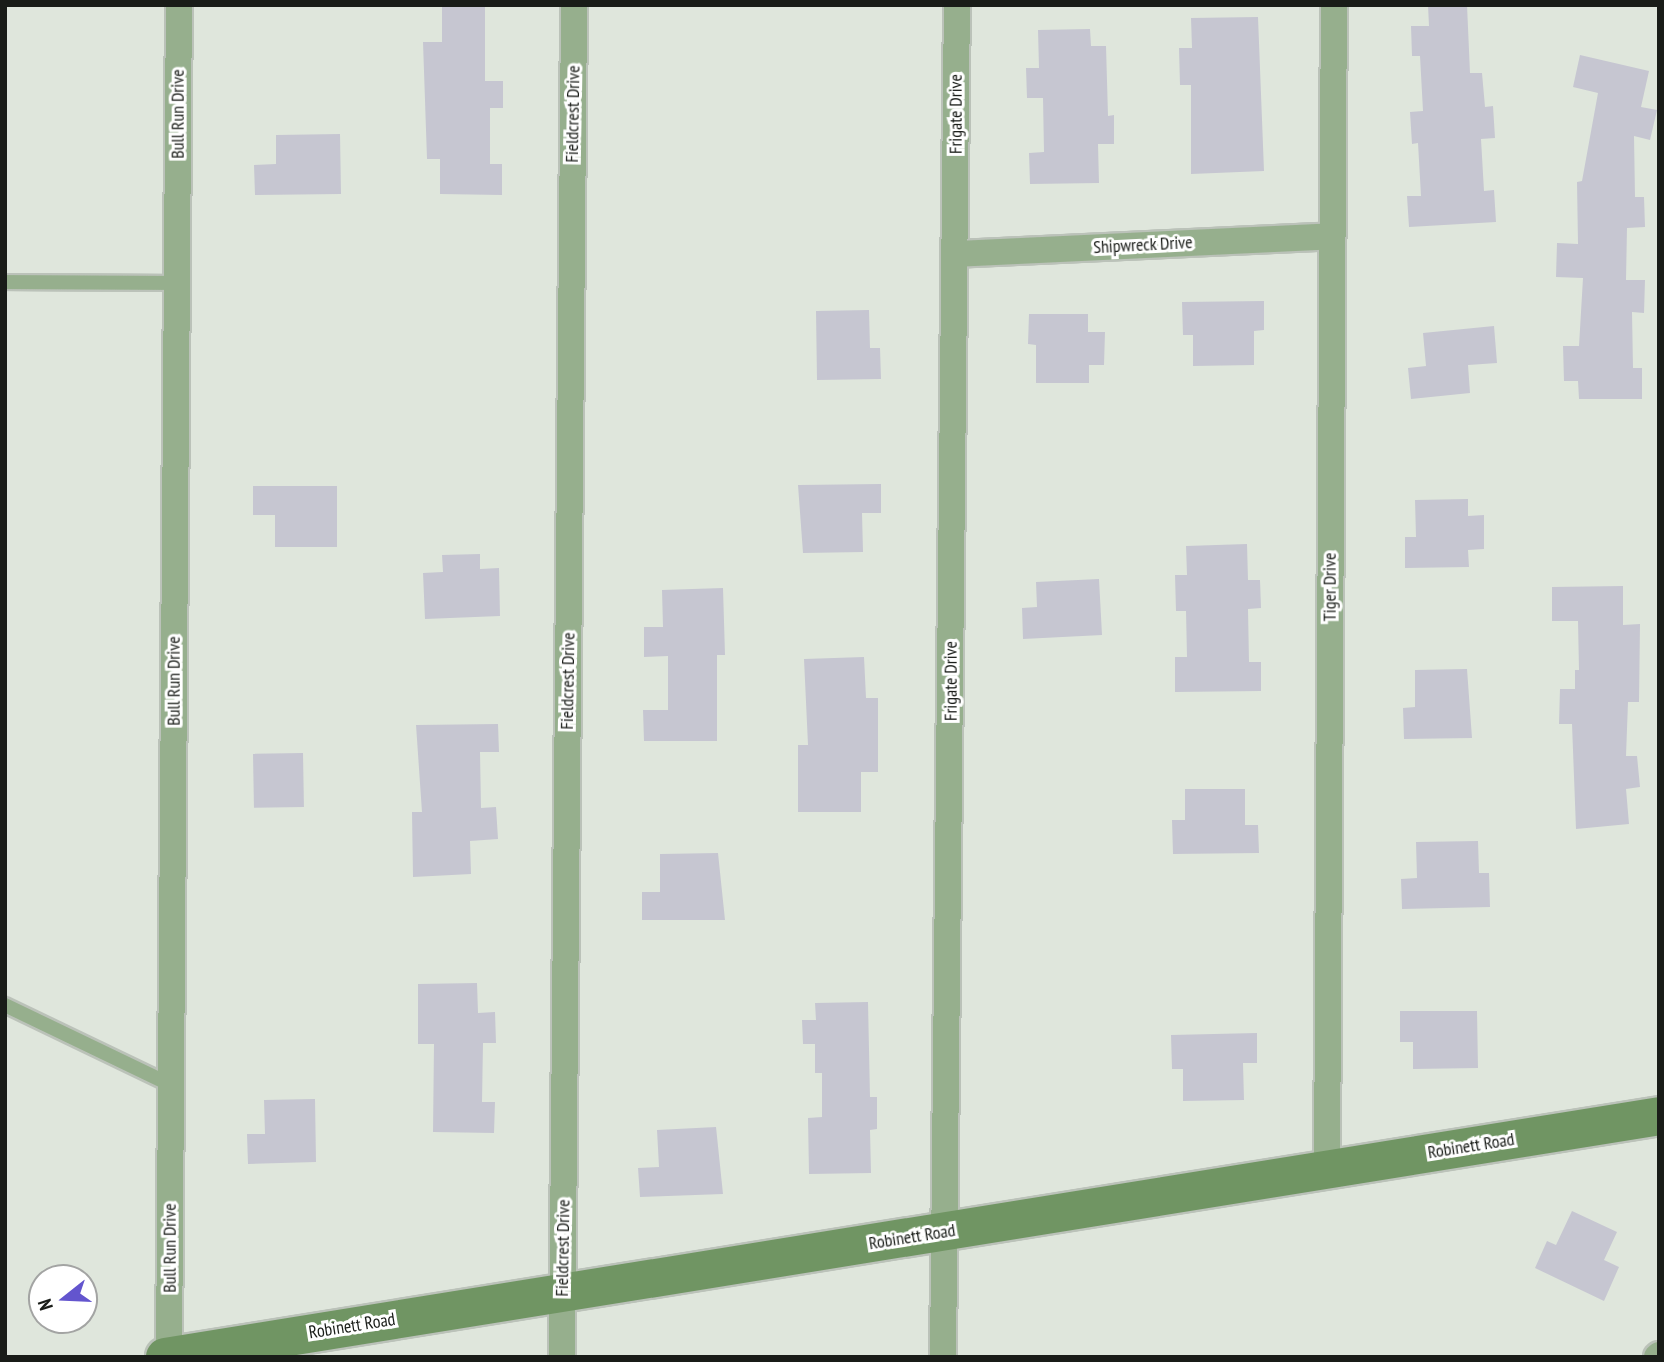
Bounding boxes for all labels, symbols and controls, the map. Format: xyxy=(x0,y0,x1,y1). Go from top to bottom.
street label: Fieldcrest Drive xyxy=(561,65,585,163)
street label: Bull Run Drive xyxy=(167,69,189,159)
street label: Frigate Drive xyxy=(945,74,967,154)
street label: Shipwreck Drive xyxy=(1093,232,1193,258)
street label: Tiger Drive xyxy=(1319,553,1341,621)
street label: Fieldcrest Drive xyxy=(556,632,580,730)
street label: Bull Run Drive xyxy=(163,636,185,726)
street label: Frigate Drive xyxy=(940,641,962,721)
street label: Robinett Road xyxy=(1426,1129,1516,1163)
street label: Fieldcrest Drive xyxy=(551,1199,575,1297)
street label: Bull Run Drive xyxy=(159,1203,181,1293)
street label: Robinett Road xyxy=(867,1220,957,1254)
north arrow xyxy=(28,1264,98,1334)
text: N xyxy=(32,1296,58,1313)
street label: Robinett Road xyxy=(307,1309,397,1343)

